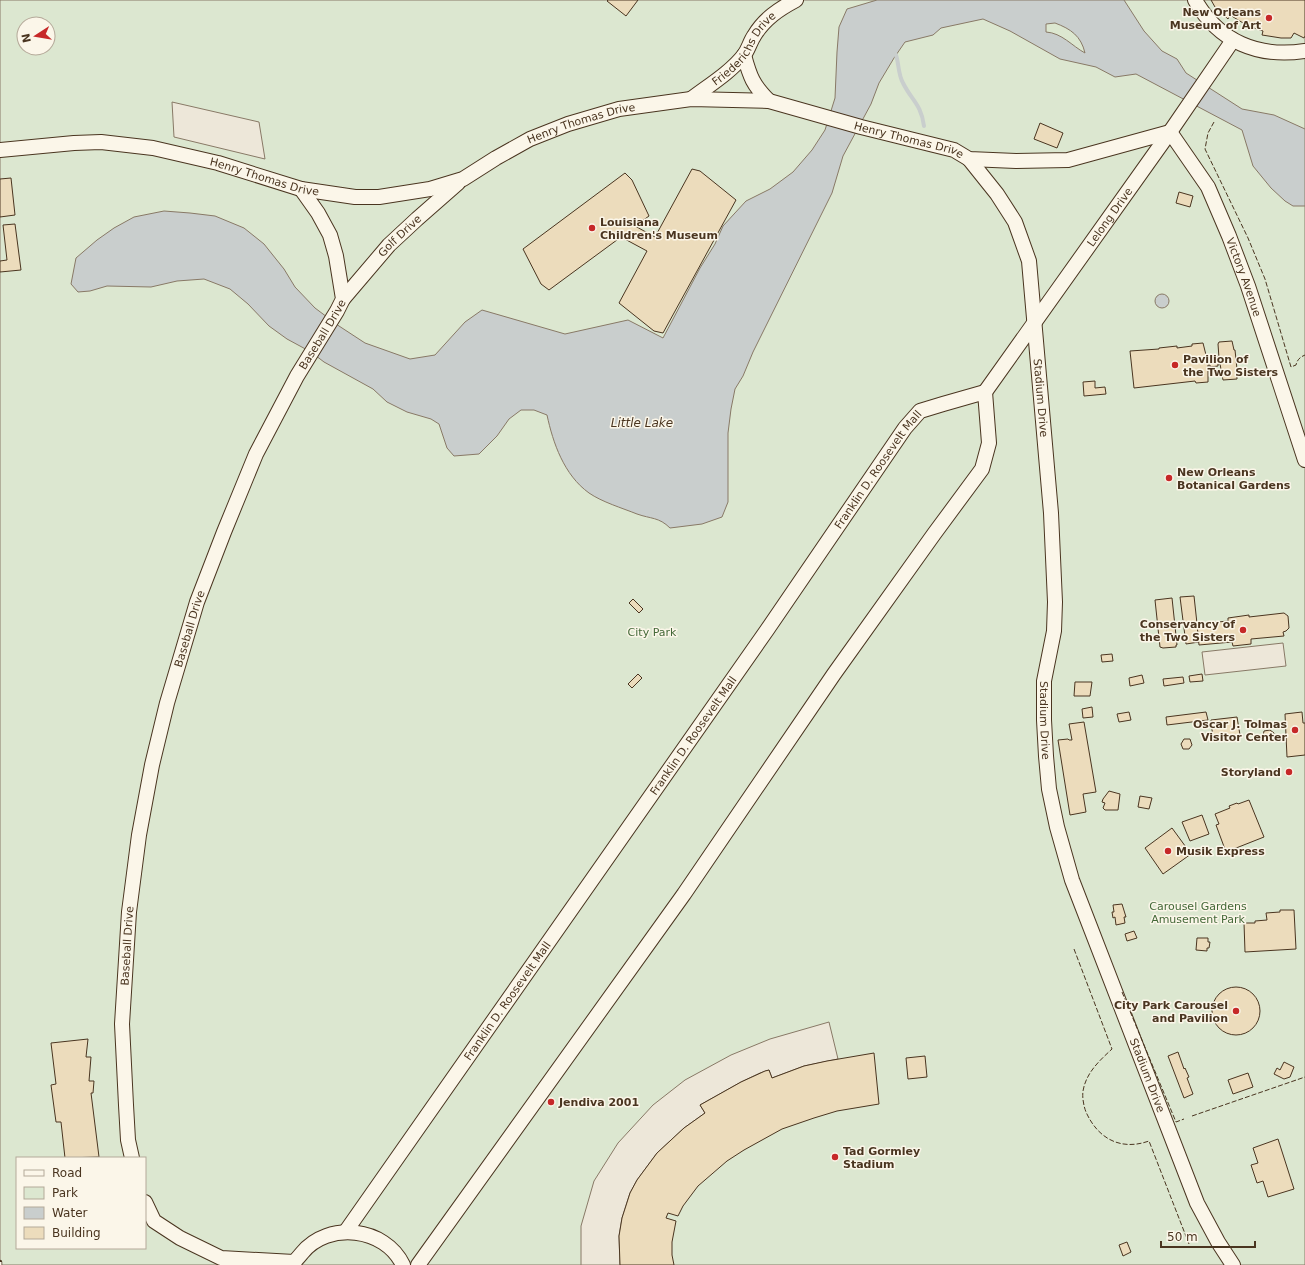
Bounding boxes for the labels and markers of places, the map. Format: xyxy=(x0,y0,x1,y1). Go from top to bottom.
place label: New Orleans Museum of Art xyxy=(1170,6,1261,32)
marker: New Orleans Museum of Art xyxy=(1264,13,1274,23)
place label: Louisiana Children's Museum xyxy=(600,216,718,242)
marker: Louisiana Children's Museum xyxy=(587,223,597,233)
place label: Pavilion of the Two Sisters xyxy=(1183,353,1279,379)
marker: Pavilion of the Two Sisters xyxy=(1170,360,1180,370)
place label: New Orleans Botanical Gardens xyxy=(1177,466,1291,492)
marker: New Orleans Botanical Gardens xyxy=(1164,473,1174,483)
place label: Conservancy of the Two Sisters xyxy=(1140,618,1235,644)
marker: Conservancy of the Two Sisters xyxy=(1238,625,1248,635)
place label: Oscar J. Tolmas Visitor Center xyxy=(1193,718,1288,744)
marker: Oscar J. Tolmas Visitor Center xyxy=(1290,725,1300,735)
place label: Storyland xyxy=(1221,766,1281,779)
marker: Storyland xyxy=(1284,767,1294,777)
place label: Musik Express xyxy=(1176,845,1265,858)
marker: Musik Express xyxy=(1163,846,1173,856)
place label: City Park Carousel and Pavilion xyxy=(1114,999,1228,1025)
marker: City Park Carousel and Pavilion xyxy=(1231,1006,1241,1016)
place label: Jendiva 2001 xyxy=(558,1096,639,1109)
marker: Jendiva 2001 xyxy=(546,1097,556,1107)
place label: Tad Gormley Stadium xyxy=(843,1145,920,1171)
marker: Tad Gormley Stadium xyxy=(830,1152,840,1162)

